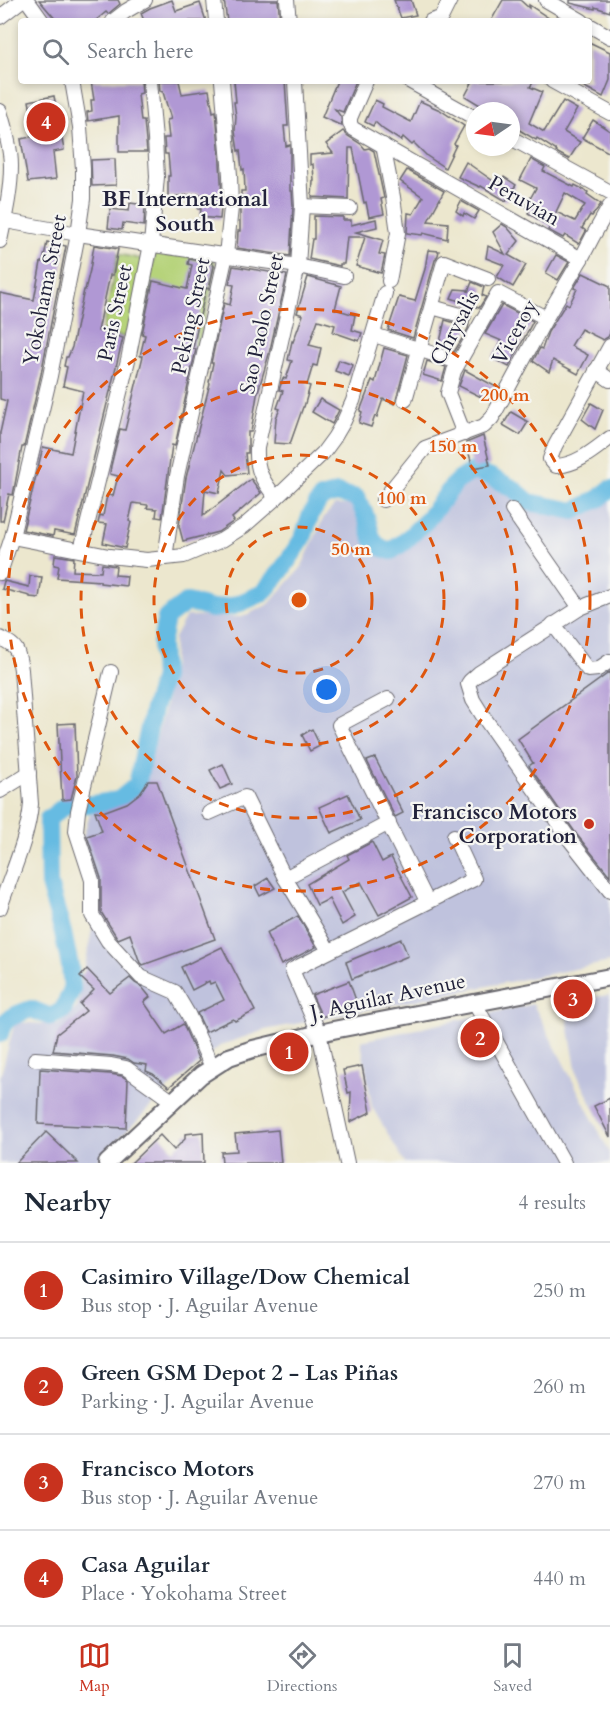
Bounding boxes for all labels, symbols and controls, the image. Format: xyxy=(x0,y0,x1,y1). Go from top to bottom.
search box xyxy=(18,18,592,84)
icon: search xyxy=(39,35,72,68)
text: Search here xyxy=(87,36,194,66)
pin: 4 xyxy=(26,100,66,144)
north arrow xyxy=(466,102,520,156)
street label: Peruvian xyxy=(483,169,565,233)
district label: BF International South xyxy=(102,184,269,239)
street label: Yokohama Street xyxy=(16,212,74,368)
street label: Sao Paolo Street xyxy=(233,251,291,397)
street label: Peking Street xyxy=(164,254,218,377)
street label: Paris Street xyxy=(91,262,139,364)
street label: Chrysalis xyxy=(423,286,487,370)
street label: Viceroy xyxy=(485,294,545,370)
text: 200 m xyxy=(480,383,530,408)
text: 150 m xyxy=(428,434,478,459)
text: 100 m xyxy=(377,486,427,511)
text: 50 m xyxy=(331,537,371,562)
centre of rings xyxy=(289,590,309,610)
your location xyxy=(312,675,341,704)
place label: Francisco Motors Corporation xyxy=(412,798,577,851)
marker: Francisco Motors Corporation xyxy=(582,817,596,831)
street label: J. Aguilar Avenue xyxy=(305,966,468,1028)
pin: 3 xyxy=(554,976,592,1022)
pin: 2 xyxy=(460,1016,500,1060)
pin: 1 xyxy=(270,1030,308,1074)
text: Nearby xyxy=(24,1185,112,1220)
text: 4 results xyxy=(518,1189,586,1216)
text: Casimiro Village/Dow Chemical xyxy=(81,1262,410,1292)
text: 1 xyxy=(38,1277,49,1304)
text: 250 m xyxy=(533,1277,586,1304)
text: Bus stop · J. Aguilar Avenue xyxy=(81,1292,318,1319)
text: Green GSM Depot 2 - Las Piñas xyxy=(81,1358,398,1388)
text: 2 xyxy=(38,1373,49,1400)
text: 260 m xyxy=(533,1373,586,1400)
text: Parking · J. Aguilar Avenue xyxy=(81,1388,314,1415)
text: Francisco Motors xyxy=(81,1454,254,1484)
text: 3 xyxy=(38,1469,49,1496)
text: 270 m xyxy=(533,1469,586,1496)
text: Bus stop · J. Aguilar Avenue xyxy=(81,1484,318,1511)
text: Casa Aguilar xyxy=(81,1550,210,1580)
text: 4 xyxy=(38,1565,49,1592)
text: 440 m xyxy=(533,1565,586,1592)
text: Place · Yokohama Street xyxy=(81,1580,286,1607)
tab: Map xyxy=(78,1639,111,1697)
tab: Directions xyxy=(267,1639,337,1697)
tab: Saved xyxy=(493,1639,532,1697)

